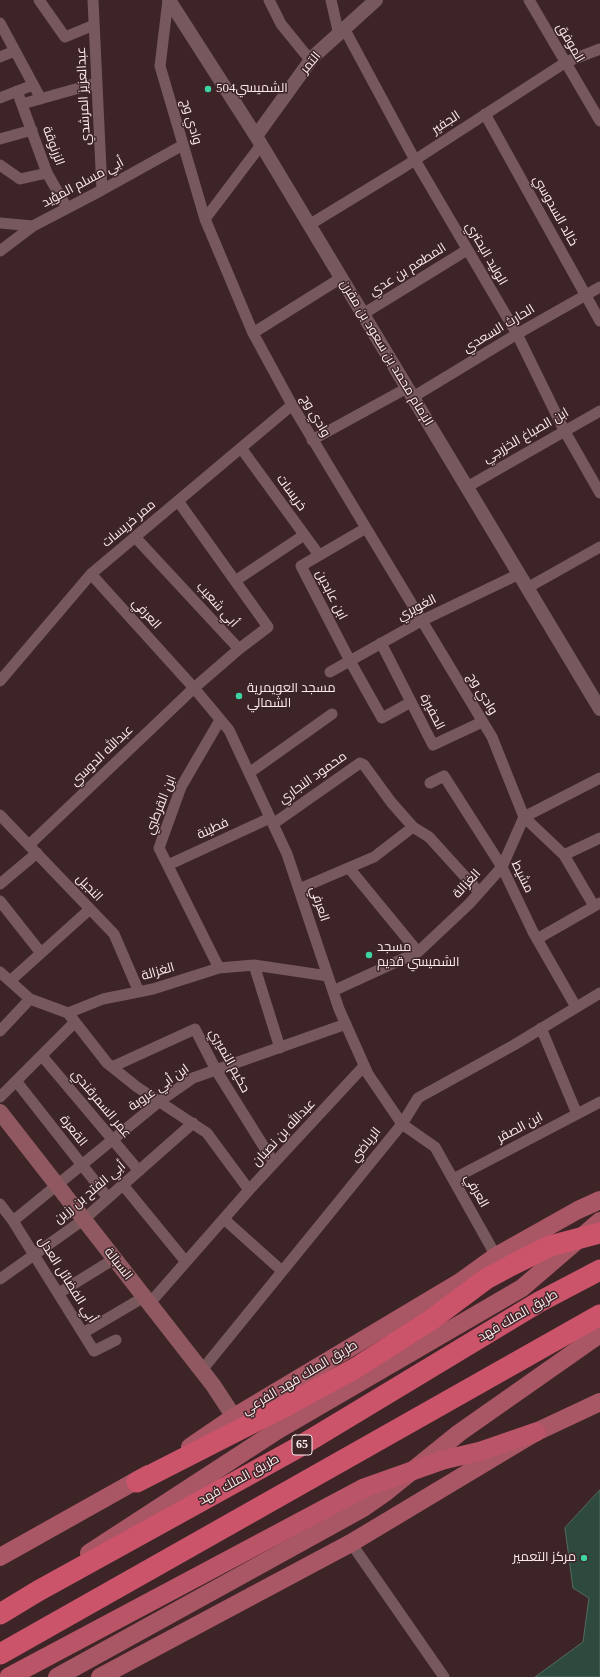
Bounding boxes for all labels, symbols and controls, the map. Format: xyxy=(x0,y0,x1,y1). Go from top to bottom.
street label: الموفق xyxy=(553,21,587,65)
street label: عبدالعزيز المرشدي xyxy=(74,46,94,146)
street label: التمر xyxy=(297,49,325,77)
place label: الشميسي504 xyxy=(216,81,288,97)
marker: الشميسي504 xyxy=(203,84,213,94)
street label: وادي وج xyxy=(177,98,205,146)
street label: الجفير xyxy=(429,108,463,138)
street label: الزرنوقة xyxy=(39,124,67,168)
street label: أبي مسلم المؤيد xyxy=(39,155,127,211)
street label: خالد السدوسي xyxy=(529,173,581,249)
street label: الوليد البحتري xyxy=(462,220,510,288)
street label: المطعم بن عدي xyxy=(367,240,449,300)
street label: الإمام محمد بن سعود بن مقرن xyxy=(336,277,436,429)
street label: الحارث السعدي xyxy=(460,302,538,356)
street label: وادي وج xyxy=(297,392,333,440)
street label: ابن الصباغ الخزرجي xyxy=(480,405,572,467)
street label: خريسات xyxy=(273,472,309,514)
street label: ممر خريسات xyxy=(99,497,159,551)
street label: ابن عابدين xyxy=(312,567,350,623)
street label: أبي شعيب xyxy=(193,579,241,631)
street label: الغويري xyxy=(395,592,439,624)
street label: العرفي xyxy=(128,595,164,633)
street label: وادي وج xyxy=(463,670,501,718)
place label: مسجد العويمرية الشمالي xyxy=(247,681,336,712)
marker: مسجد العويمرية الشمالي xyxy=(234,691,244,701)
street label: الحفيرة xyxy=(416,691,448,733)
street label: عبدالله الدوسي xyxy=(67,722,137,790)
street label: محمود النجاري xyxy=(276,749,350,807)
street label: ابن القرطبي xyxy=(142,773,180,837)
street label: فطينة xyxy=(195,815,231,843)
street label: مشيط xyxy=(508,858,536,896)
street label: الغزالة xyxy=(450,866,484,902)
street label: النجيل xyxy=(72,871,106,905)
street label: العرفي xyxy=(306,884,332,924)
place label: مسجد الشميسي قديم xyxy=(377,940,459,971)
marker: مسجد الشميسي قديم xyxy=(364,950,374,960)
street label: الغزالة xyxy=(140,960,176,984)
street label: حكيم النميري xyxy=(205,1026,253,1096)
street label: ابن أبي عروبة xyxy=(126,1061,192,1115)
street label: عمر السمرقندي xyxy=(68,1066,134,1142)
street label: عبدالله بن نصبان xyxy=(249,1096,319,1170)
street label: ابن الصقر xyxy=(494,1109,546,1147)
street label: القعرة xyxy=(56,1112,90,1150)
street label: الرياضي xyxy=(347,1125,385,1165)
street label: أبي الفتح بن رزين xyxy=(51,1159,129,1227)
street label: العرفي xyxy=(460,1171,492,1211)
street label: أبي الفضائل العدل xyxy=(34,1234,100,1326)
street label: السبالة xyxy=(100,1245,136,1283)
street label: طريق الملك فهد xyxy=(475,1287,561,1345)
street label: طريق الملك فهد الفرعي xyxy=(239,1337,361,1419)
road number: 65 xyxy=(292,1435,312,1455)
street label: طريق الملك فهد xyxy=(196,1451,282,1509)
place label: مركز التعمير xyxy=(513,1550,576,1566)
marker: مركز التعمير xyxy=(579,1553,589,1563)

